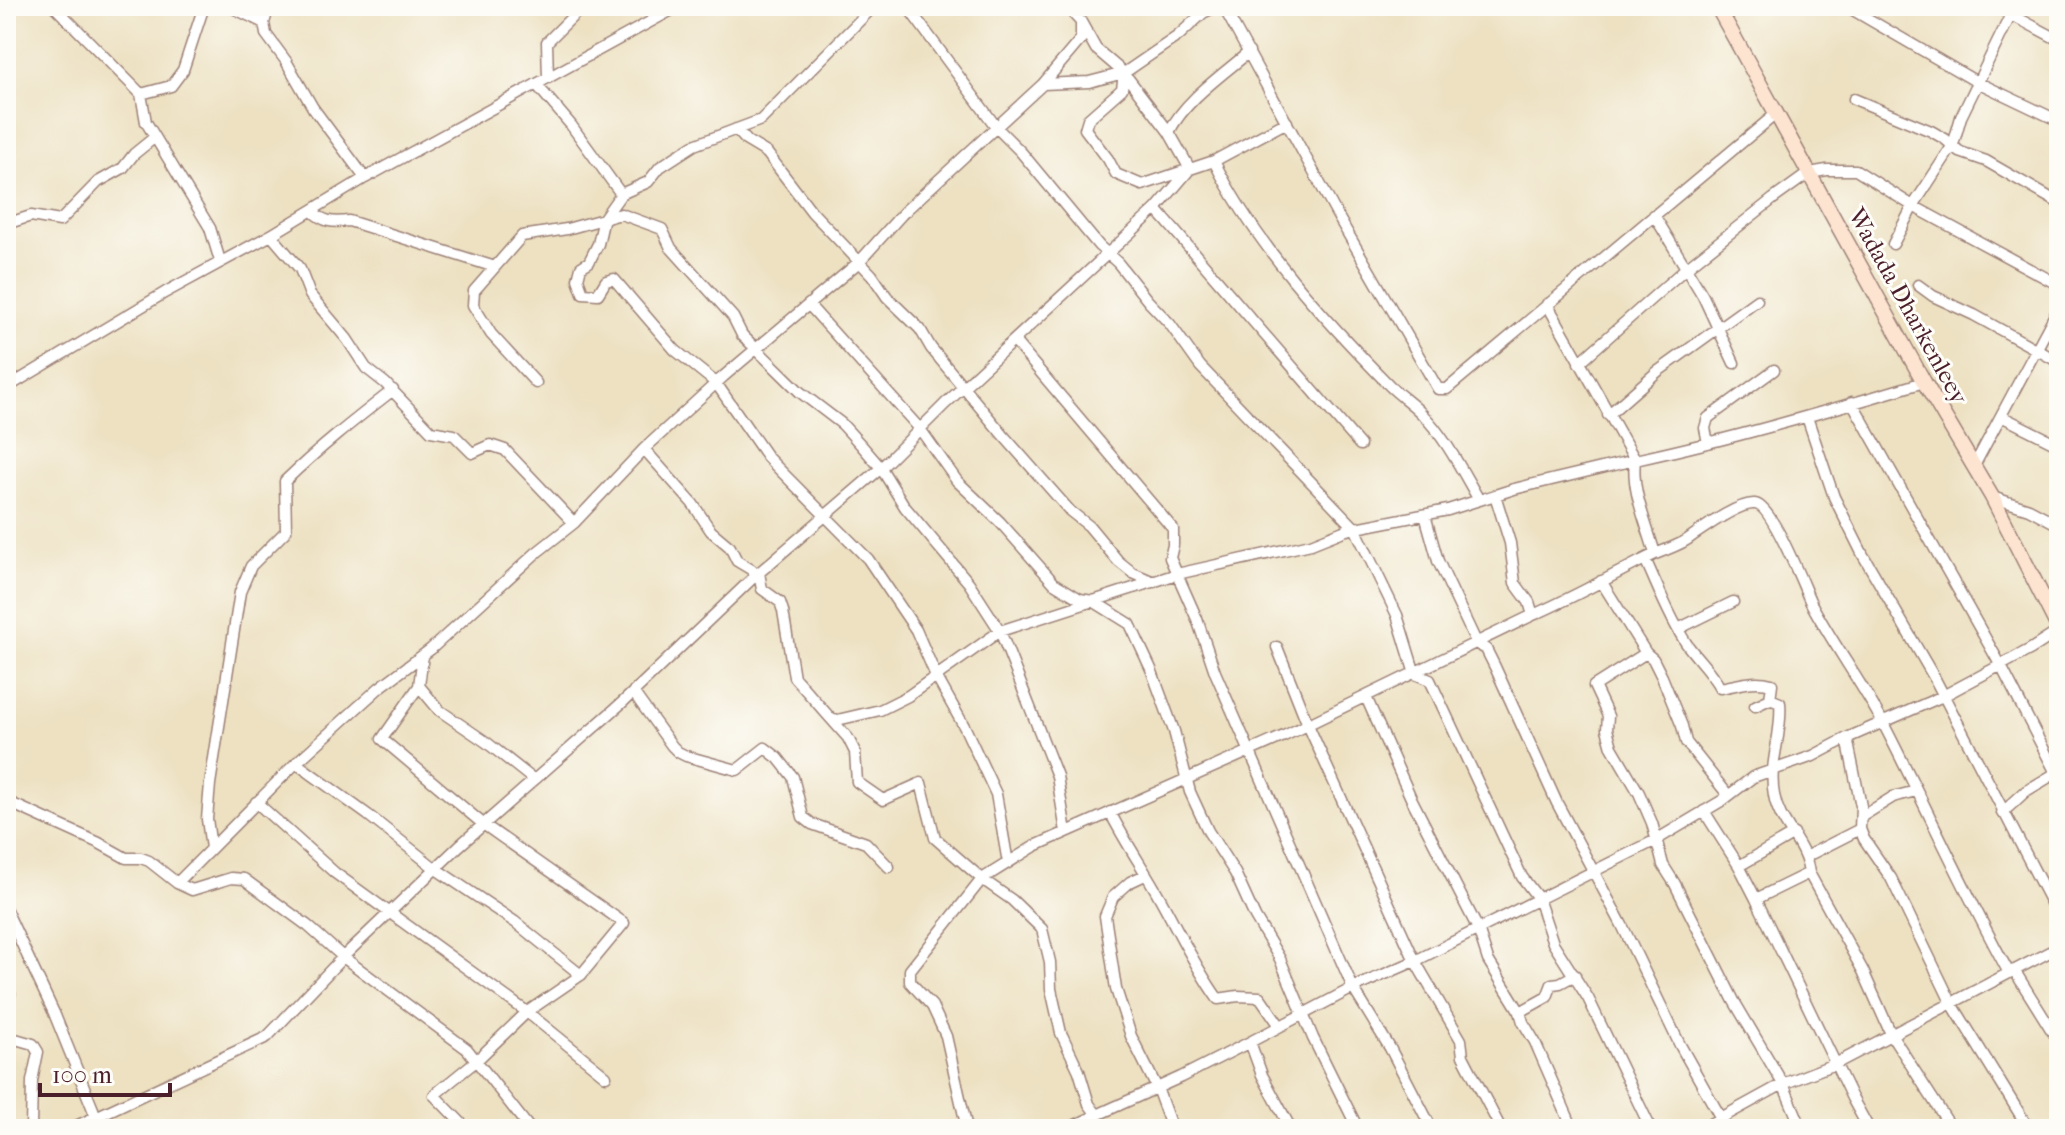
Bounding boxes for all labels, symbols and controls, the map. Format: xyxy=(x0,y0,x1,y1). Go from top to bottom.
street label: Wadada Dharkenleey xyxy=(1842,202,1974,410)
scale bar xyxy=(40,1047,170,1097)
text: 100 m xyxy=(52,1061,112,1089)

